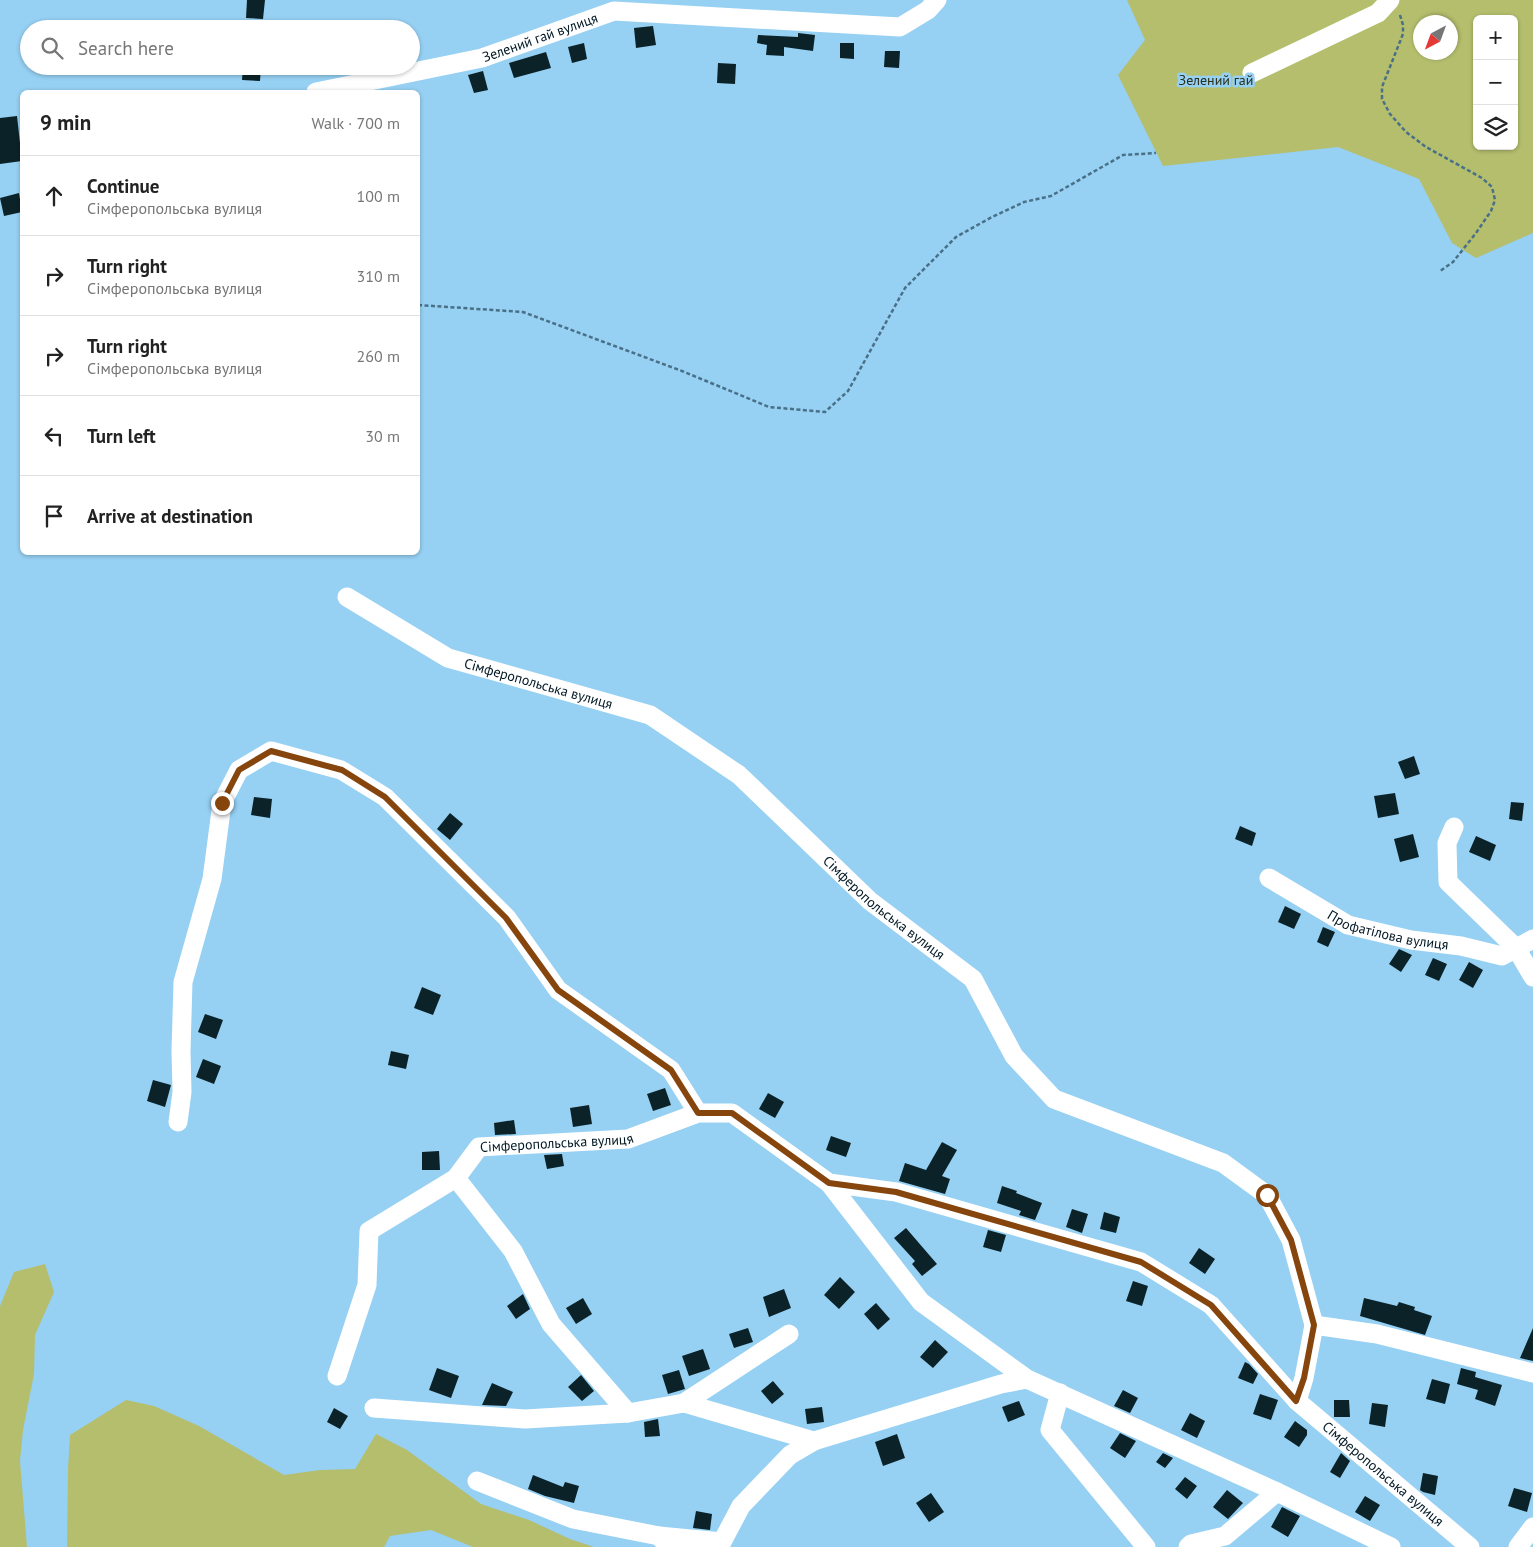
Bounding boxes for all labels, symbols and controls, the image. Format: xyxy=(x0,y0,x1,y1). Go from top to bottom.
street label: Зелений гай вулиця xyxy=(480,9,600,66)
north arrow xyxy=(1413,15,1458,60)
map controls xyxy=(1473,15,1518,150)
button: + xyxy=(1473,15,1518,60)
search box xyxy=(20,20,420,75)
icon: search xyxy=(38,34,66,62)
text: Search here xyxy=(78,36,174,60)
button: − xyxy=(1473,60,1518,105)
park label: Зелений гай xyxy=(1179,71,1253,89)
button: layers xyxy=(1473,105,1518,150)
text: 9 min xyxy=(40,109,91,136)
text: Walk · 700 m xyxy=(311,113,400,133)
text: Continue xyxy=(87,174,159,198)
icon: ahead xyxy=(40,182,68,210)
text: 100 m xyxy=(357,186,400,206)
text: Сімферопольська вулиця xyxy=(87,198,262,218)
text: Turn right xyxy=(87,254,167,278)
icon: right xyxy=(40,262,68,290)
text: 310 m xyxy=(357,266,400,286)
text: Сімферопольська вулиця xyxy=(87,278,262,298)
text: Turn right xyxy=(87,334,167,358)
icon: right xyxy=(40,342,68,370)
text: 260 m xyxy=(357,346,400,366)
text: Сімферопольська вулиця xyxy=(87,358,262,378)
icon: left xyxy=(40,422,68,450)
text: Turn left xyxy=(87,424,156,448)
text: 30 m xyxy=(365,426,400,446)
icon: arrive xyxy=(40,502,68,530)
text: Arrive at destination xyxy=(87,504,253,528)
street label: Сімферопольська вулиця xyxy=(462,654,615,713)
route end xyxy=(211,792,234,815)
street label: Сімферопольська вулиця xyxy=(819,852,949,964)
street label: Профатілова вулиця xyxy=(1324,906,1450,953)
street label: Сімферопольська вулиця xyxy=(479,1129,636,1156)
route start xyxy=(1256,1184,1279,1207)
street label: Сімферопольська вулиця xyxy=(1319,1417,1448,1530)

